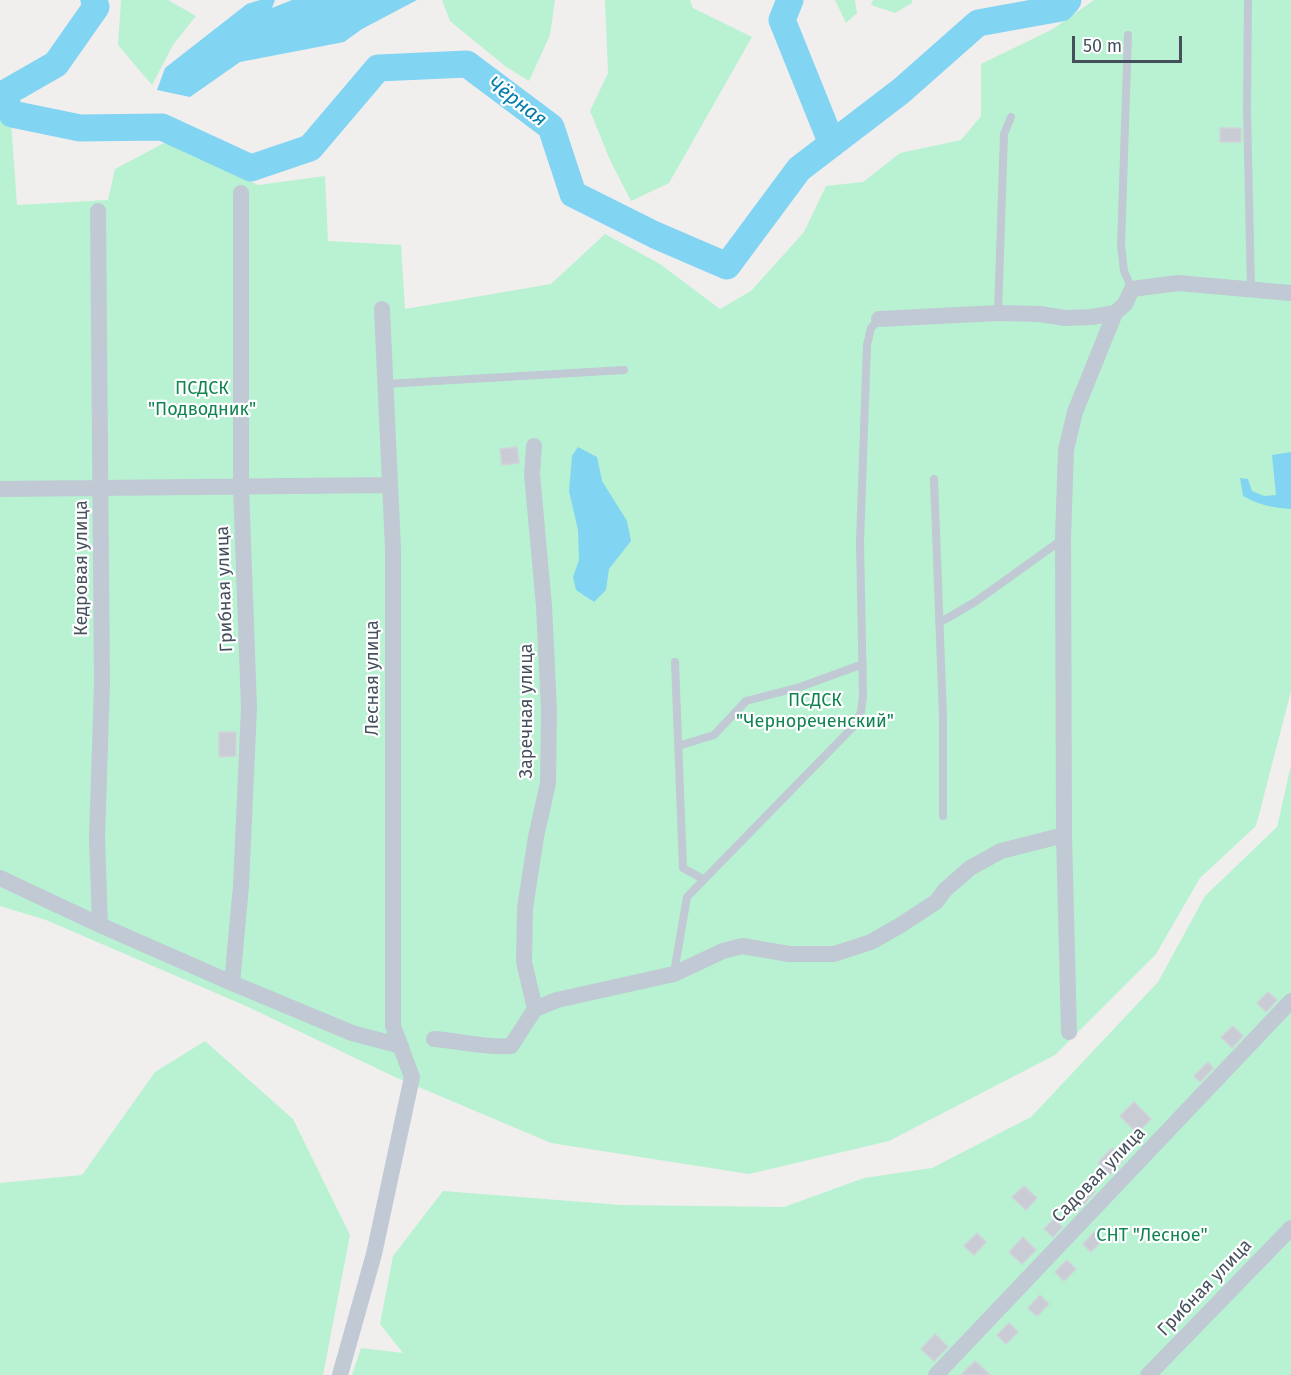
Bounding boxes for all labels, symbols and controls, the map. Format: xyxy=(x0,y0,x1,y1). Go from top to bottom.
scale bar xyxy=(1075,24,1184,62)
text: 50 m xyxy=(1083,35,1122,57)
water label: Чёрная xyxy=(483,72,551,132)
park label: ПСДСК "Подводник" xyxy=(148,378,256,420)
street label: Кедровая улица xyxy=(71,500,93,636)
street label: Грибная улица xyxy=(212,525,238,653)
street label: Лесная улица xyxy=(362,620,384,736)
street label: Заречная улица xyxy=(516,644,538,778)
park label: ПСДСК "Чернореченский" xyxy=(736,690,894,732)
street label: Садовая улица xyxy=(1048,1123,1150,1227)
park label: СНТ "Лесное" xyxy=(1096,1225,1208,1247)
street label: Грибная улица xyxy=(1153,1235,1257,1341)

